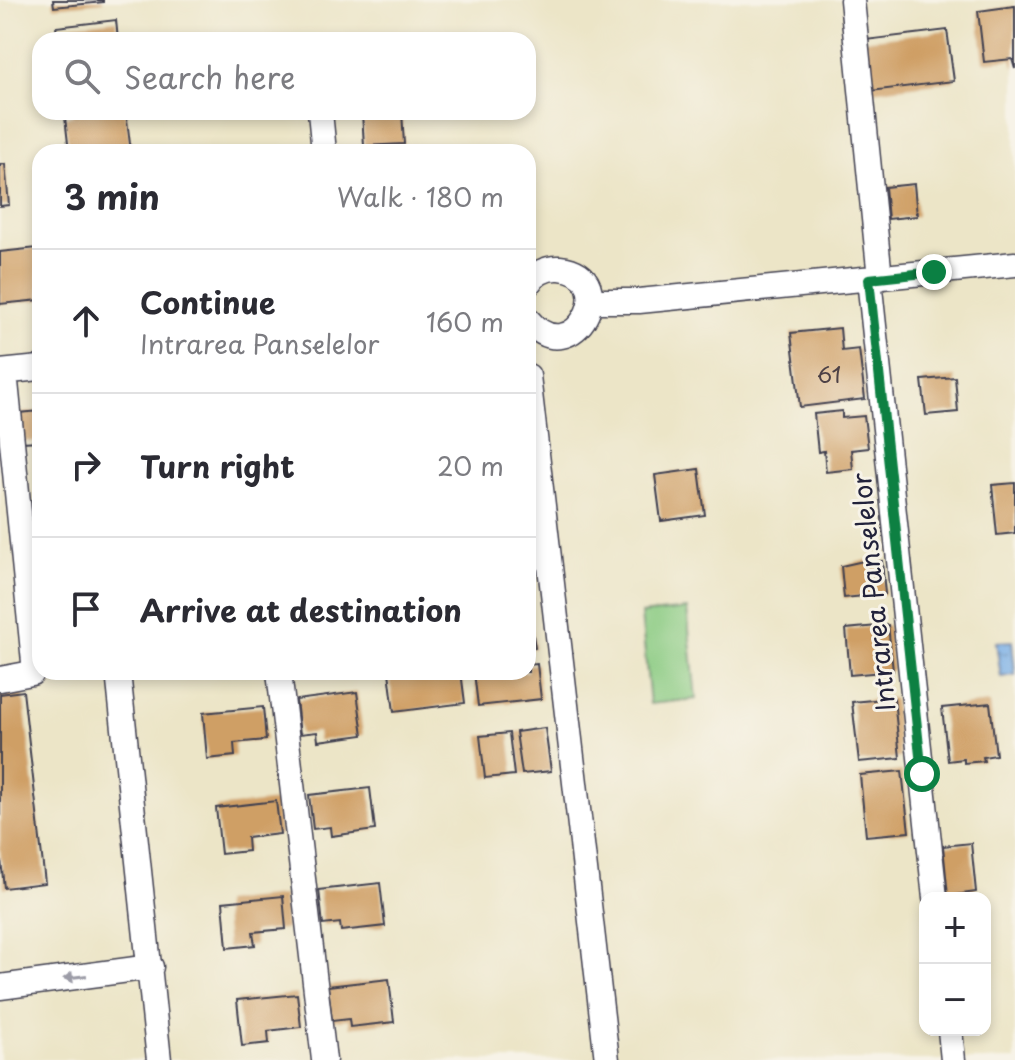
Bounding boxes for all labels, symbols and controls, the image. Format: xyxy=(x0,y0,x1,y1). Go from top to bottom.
search box xyxy=(32,32,536,120)
icon: search xyxy=(60,54,104,98)
text: Search here xyxy=(124,54,296,99)
text: 3 min xyxy=(64,170,160,222)
text: Walk · 180 m xyxy=(337,177,504,216)
route end xyxy=(916,254,952,290)
text: Continue xyxy=(140,279,275,324)
icon: ahead xyxy=(64,299,108,343)
text: 160 m xyxy=(426,302,504,341)
text: Intrarea Panselelor xyxy=(140,324,379,363)
house number: 61 xyxy=(817,357,841,390)
icon: right xyxy=(64,443,108,487)
text: Turn right xyxy=(140,443,295,488)
text: 20 m xyxy=(437,446,504,485)
street label: Intrarea Panselelor xyxy=(841,470,904,713)
icon: arrive xyxy=(64,587,108,631)
text: Arrive at destination xyxy=(140,587,462,632)
route start xyxy=(904,756,940,792)
map controls xyxy=(919,892,991,1036)
button: + xyxy=(919,892,991,964)
button: − xyxy=(919,964,991,1036)
one-way arrow xyxy=(63,971,88,984)

